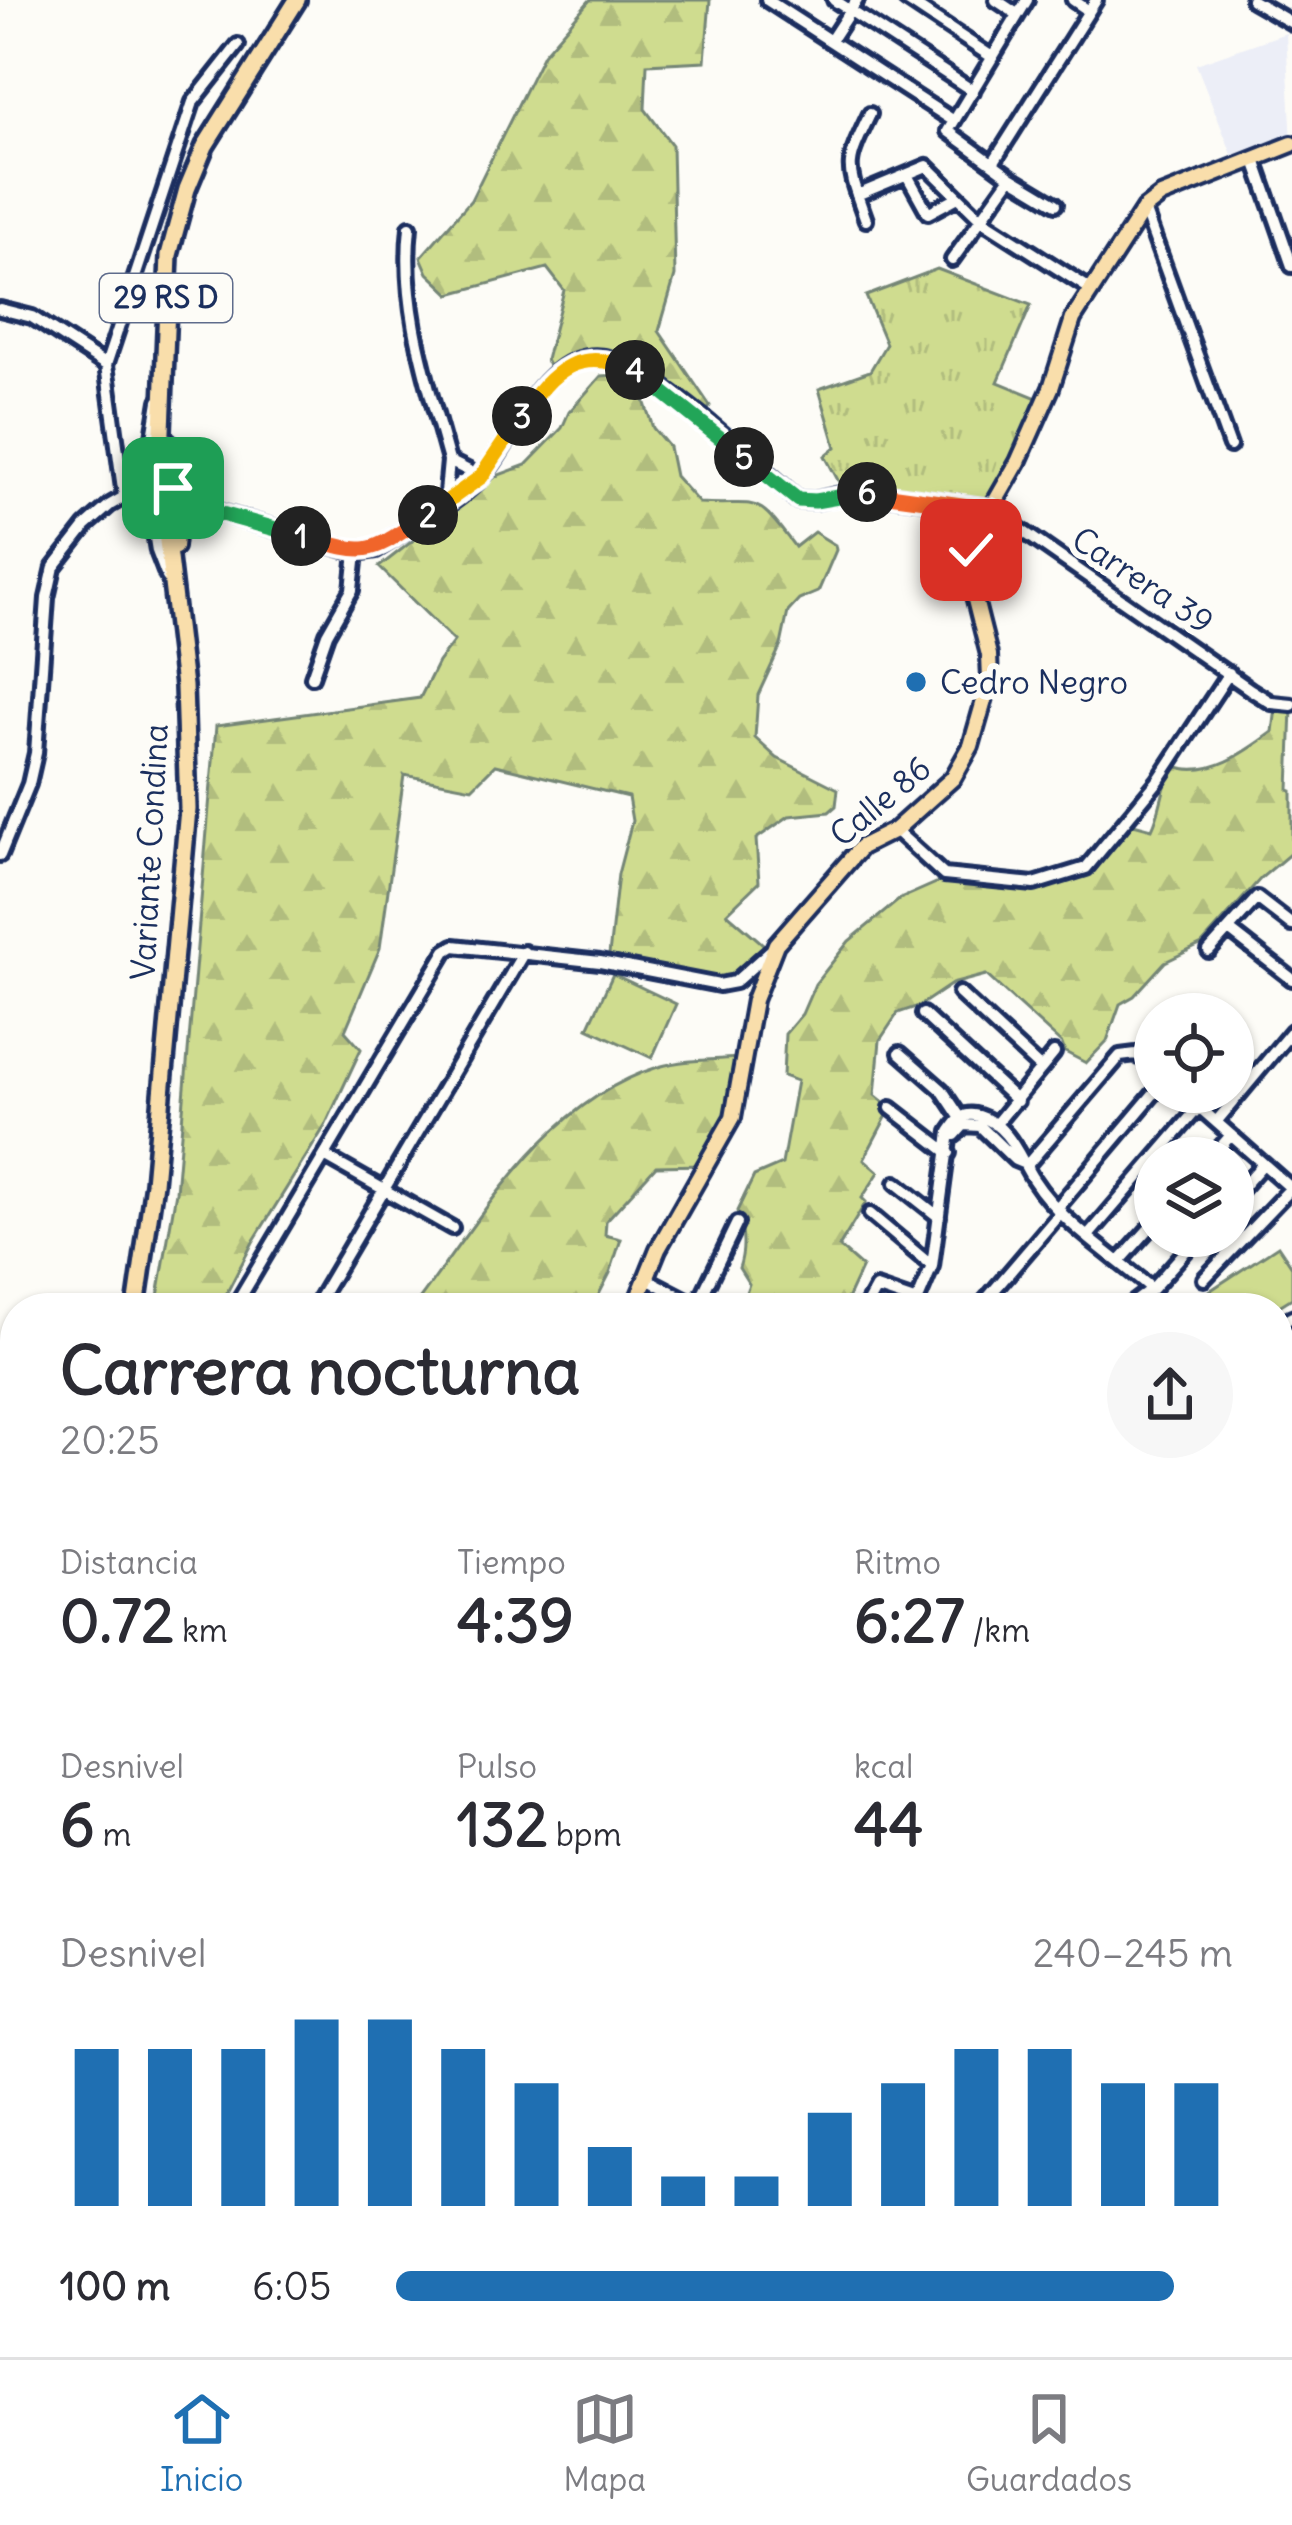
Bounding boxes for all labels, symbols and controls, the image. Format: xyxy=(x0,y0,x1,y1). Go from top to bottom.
road number: 29 RS D xyxy=(100,274,232,322)
pin: 4 xyxy=(605,340,665,400)
text: 4 xyxy=(625,349,645,391)
pin: 3 xyxy=(492,386,552,446)
text: 3 xyxy=(513,395,531,437)
pin: 5 xyxy=(714,427,774,487)
text: 5 xyxy=(735,436,753,478)
pin xyxy=(122,437,224,539)
icon: arrive xyxy=(140,455,206,521)
pin: 6 xyxy=(837,462,897,522)
text: 6 xyxy=(857,471,877,513)
pin: 2 xyxy=(398,485,458,545)
text: 2 xyxy=(419,494,437,536)
pin xyxy=(920,499,1022,601)
pin: 1 xyxy=(271,506,331,566)
text: 1 xyxy=(294,515,308,557)
icon: check xyxy=(938,517,1004,583)
street label: Carrera 39 xyxy=(1064,517,1222,643)
place label: Cedro Negro xyxy=(940,661,1128,703)
marker: Cedro Negro xyxy=(903,669,929,695)
street label: Variante Condina xyxy=(121,723,177,981)
street label: Calle 86 xyxy=(821,747,939,855)
map controls xyxy=(1134,993,1254,1257)
button: locate xyxy=(1134,993,1254,1113)
button: layers xyxy=(1134,1137,1254,1257)
text: Carrera nocturna xyxy=(60,1329,580,1412)
button: share xyxy=(1107,1332,1233,1458)
text: 20:25 xyxy=(60,1416,160,1465)
text: Distancia xyxy=(60,1541,198,1583)
text: Tiempo xyxy=(457,1541,566,1583)
text: Ritmo xyxy=(854,1541,941,1583)
text: 0.72 xyxy=(60,1583,174,1658)
text: 4:39 xyxy=(457,1583,574,1658)
text: 6:27 xyxy=(854,1583,964,1658)
text: km xyxy=(174,1609,228,1651)
text: /km xyxy=(964,1609,1030,1651)
text: Desnivel xyxy=(60,1745,184,1787)
text: Pulso xyxy=(457,1745,537,1787)
text: kcal xyxy=(854,1745,913,1787)
text: 6 xyxy=(60,1787,95,1862)
text: 132 xyxy=(457,1787,548,1862)
text: 44 xyxy=(854,1787,923,1862)
text: m xyxy=(95,1813,131,1855)
text: bpm xyxy=(548,1813,622,1855)
text: Desnivel xyxy=(60,1929,206,1978)
text: 240–245 m xyxy=(1033,1929,1233,1978)
text: 100 m xyxy=(60,2262,170,2311)
text: 6:05 xyxy=(252,2262,331,2311)
tab: Inicio xyxy=(160,2386,243,2500)
tab: Mapa xyxy=(563,2386,646,2500)
tab: Guardados xyxy=(966,2386,1132,2500)

